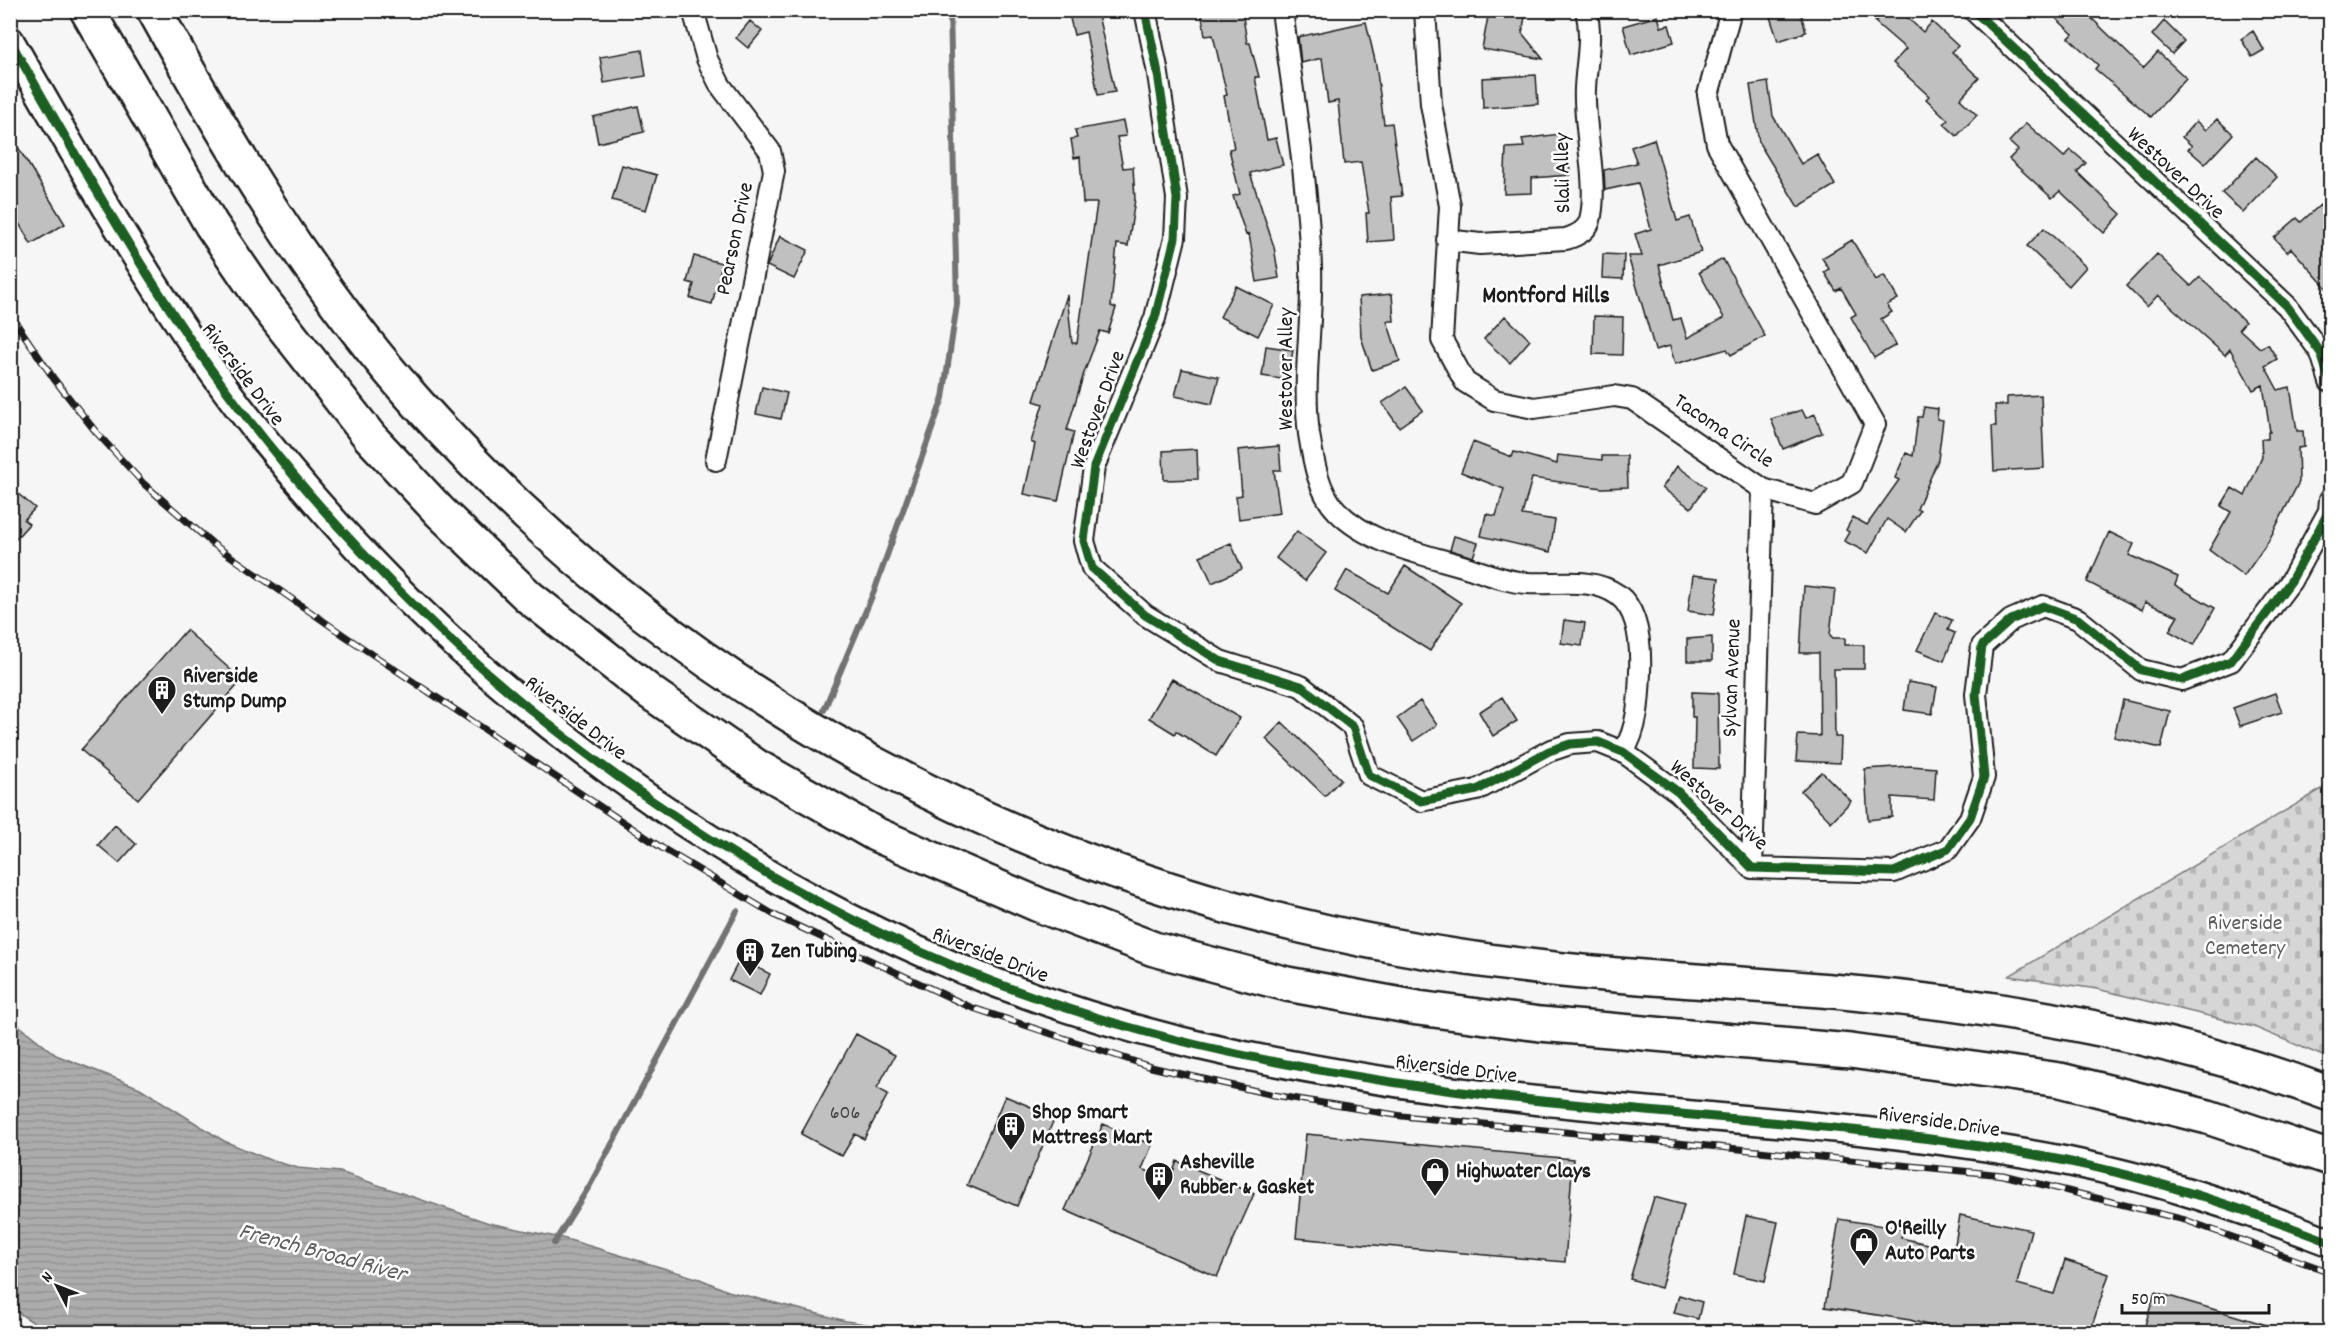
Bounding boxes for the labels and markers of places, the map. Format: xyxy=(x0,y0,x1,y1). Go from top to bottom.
place label: Riverside Stump Dump xyxy=(183,662,287,718)
building icon: Riverside Stump Dump xyxy=(146,674,178,716)
building icon: Zen Tubing xyxy=(734,936,766,978)
place label: Zen Tubing xyxy=(771,937,858,968)
place label: Shop Smart Mattress Mart xyxy=(1032,1098,1153,1154)
building icon: Shop Smart Mattress Mart xyxy=(995,1110,1027,1152)
place label: Asheville Rubber & Gasket xyxy=(1180,1148,1315,1204)
shop icon: Highwater Clays xyxy=(1419,1156,1451,1198)
place label: Highwater Clays xyxy=(1456,1157,1591,1188)
building icon: Asheville Rubber & Gasket xyxy=(1143,1160,1175,1202)
place label: O'Reilly Auto Parts xyxy=(1885,1214,1975,1270)
shop icon: O'Reilly Auto Parts xyxy=(1848,1226,1880,1268)

